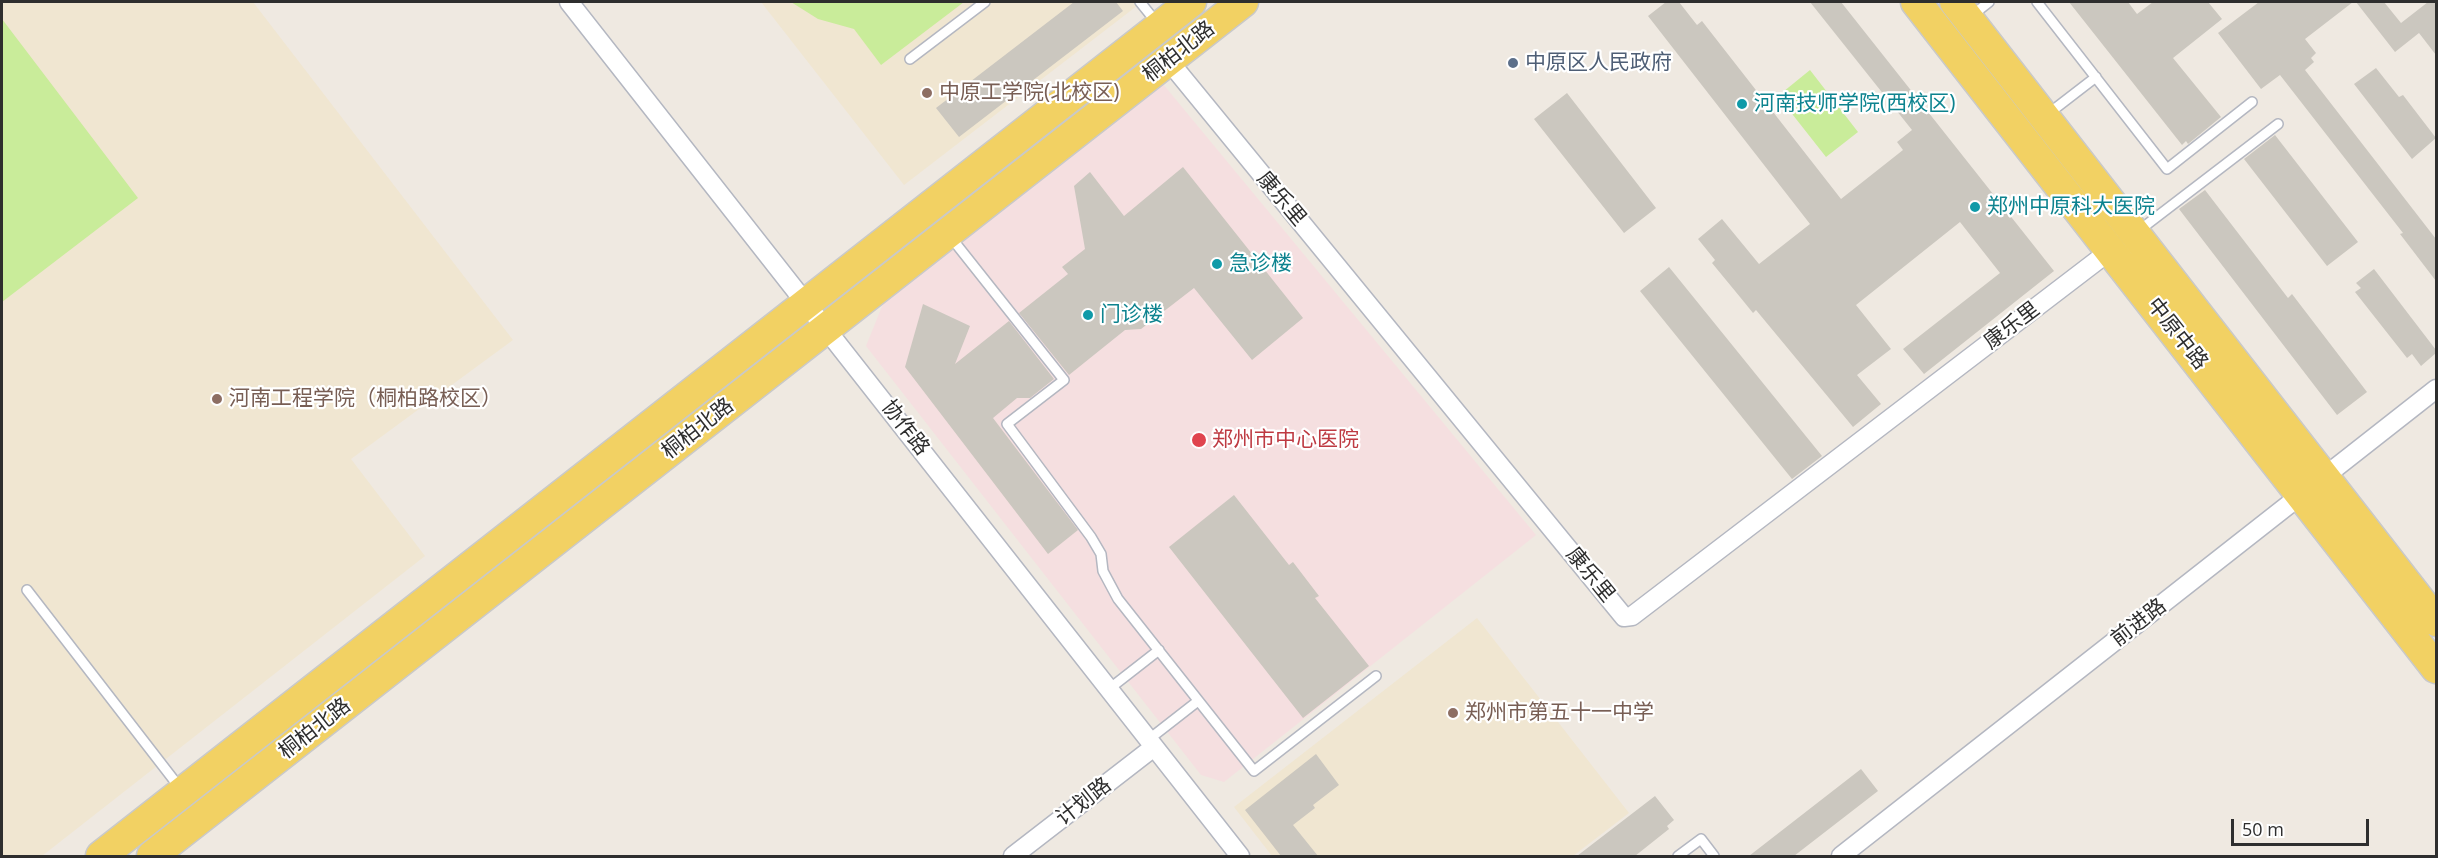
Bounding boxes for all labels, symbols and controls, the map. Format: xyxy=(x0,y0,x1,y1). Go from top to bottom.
street label: 桐柏北路 xyxy=(1138,16,1220,88)
place label: 中原区人民政府 xyxy=(1525,50,1672,76)
marker: 中原区人民政府 xyxy=(1506,56,1520,70)
place label: 中原工学院(北校区) xyxy=(939,80,1119,106)
marker: 中原工学院(北校区) xyxy=(920,86,934,100)
place label: 河南技师学院(西校区) xyxy=(1754,91,1955,117)
marker: 河南技师学院(西校区) xyxy=(1735,97,1749,111)
street label: 康乐里 xyxy=(1251,167,1311,231)
place label: 郑州中原科大医院 xyxy=(1987,194,2155,220)
marker: 郑州中原科大医院 xyxy=(1968,200,1982,214)
place label: 急诊楼 xyxy=(1229,251,1292,277)
marker: 急诊楼 xyxy=(1210,257,1224,271)
street label: 中原中路 xyxy=(2141,293,2213,375)
street label: 康乐里 xyxy=(1979,297,2045,355)
place label: 门诊楼 xyxy=(1100,302,1163,328)
marker: 门诊楼 xyxy=(1081,308,1095,322)
place label: 河南工程学院（桐柏路校区） xyxy=(229,386,502,412)
marker: 河南工程学院（桐柏路校区） xyxy=(210,392,224,406)
street label: 桐柏北路 xyxy=(657,393,739,465)
street label: 协作路 xyxy=(876,395,934,461)
place label: 郑州市中心医院 xyxy=(1212,427,1359,453)
marker: 郑州市中心医院 xyxy=(1190,431,1208,449)
street label: 康乐里 xyxy=(1560,543,1620,607)
street label: 前进路 xyxy=(2106,594,2172,652)
street label: 桐柏北路 xyxy=(274,693,356,765)
place label: 郑州市第五十一中学 xyxy=(1465,700,1654,726)
marker: 郑州市第五十一中学 xyxy=(1446,706,1460,720)
street label: 计划路 xyxy=(1051,773,1117,831)
scale bar xyxy=(2234,807,2372,845)
text: 50 m xyxy=(2242,817,2284,841)

